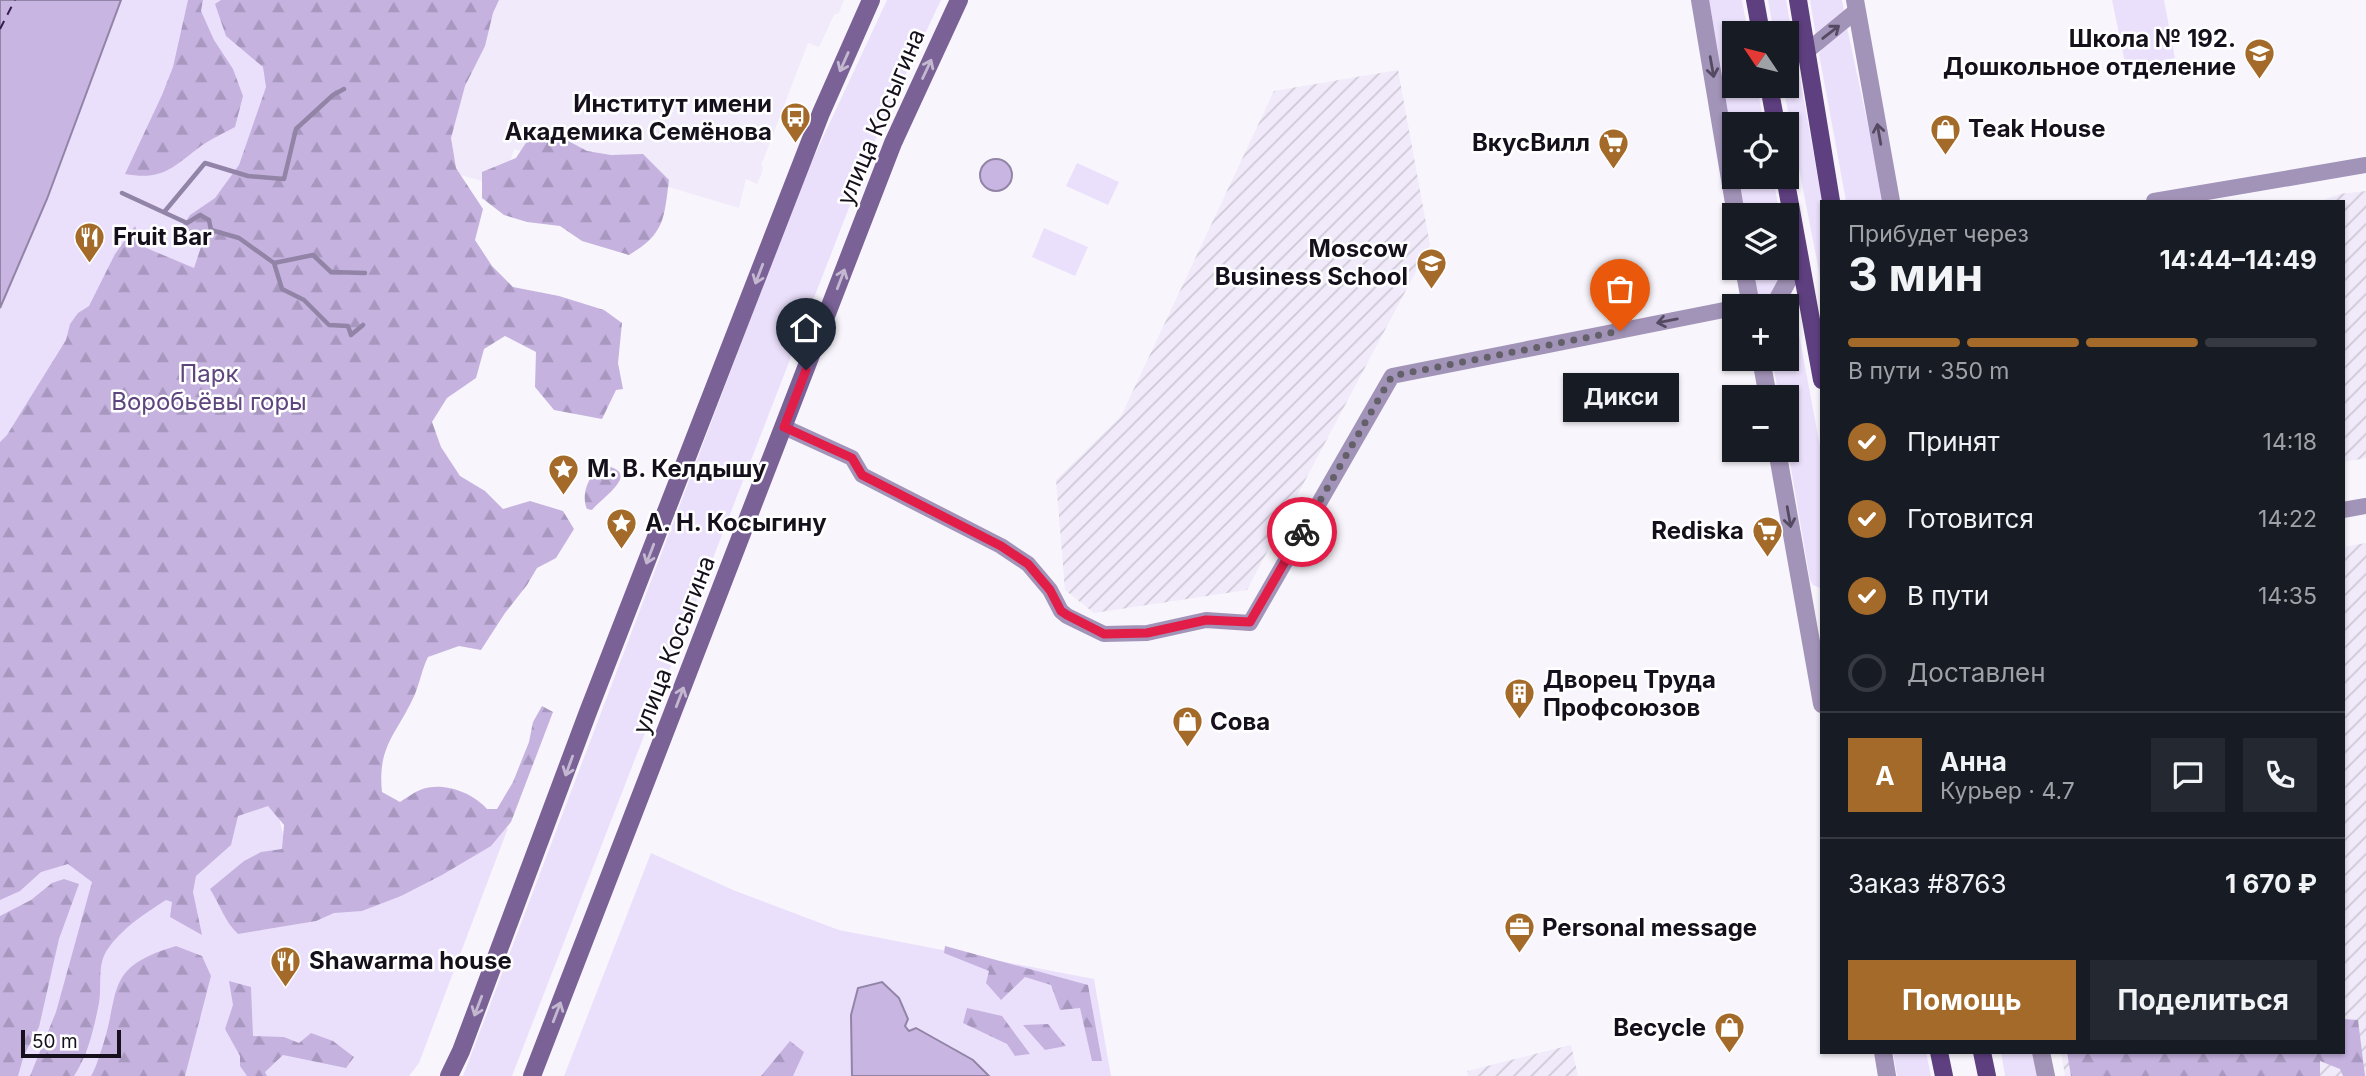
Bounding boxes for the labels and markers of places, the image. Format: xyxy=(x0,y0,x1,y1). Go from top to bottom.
place label: Школа № 192. Дошкольное отделение xyxy=(1943,24,2236,81)
school or university icon: Школа № 192. Дошкольное отделение xyxy=(2242,36,2276,80)
place label: Институт имени Академика Семёнова xyxy=(505,89,772,146)
bus stop icon: Институт имени Академика Семёнова xyxy=(778,101,812,145)
shop icon: Teak House xyxy=(1928,112,1962,156)
place label: Teak House xyxy=(1968,114,2106,143)
supermarket icon: ВкусВилл xyxy=(1596,126,1630,170)
place label: ВкусВилл xyxy=(1472,128,1590,157)
restaurant icon: Fruit Bar xyxy=(73,220,107,264)
place label: Fruit Bar xyxy=(113,222,212,251)
place label: Moscow Business School xyxy=(1215,234,1409,291)
school or university icon: Moscow Business School xyxy=(1414,246,1448,290)
pin xyxy=(1590,259,1650,331)
pin xyxy=(776,298,836,370)
callout: Дикси xyxy=(1562,373,1678,422)
place icon: М. В. Келдышу xyxy=(547,452,581,496)
place label: М. В. Келдышу xyxy=(587,454,767,483)
place icon: А. Н. Косыгину xyxy=(605,506,639,550)
place label: А. Н. Косыгину xyxy=(645,508,827,537)
supermarket icon: Rediska xyxy=(1750,514,1784,558)
place label: Rediska xyxy=(1651,516,1744,545)
place label: Дворец Труда Профсоюзов xyxy=(1543,665,1716,722)
building icon: Дворец Труда Профсоюзов xyxy=(1503,677,1537,721)
shop icon: Сова xyxy=(1170,705,1204,749)
place label: Сова xyxy=(1210,707,1270,736)
office icon: Personal message xyxy=(1502,911,1536,955)
place label: Personal message xyxy=(1542,913,1757,942)
restaurant icon: Shawarma house xyxy=(269,944,303,988)
place label: Shawarma house xyxy=(309,946,512,975)
shop icon: Becycle xyxy=(1712,1011,1746,1055)
place label: Becycle xyxy=(1613,1013,1706,1042)

